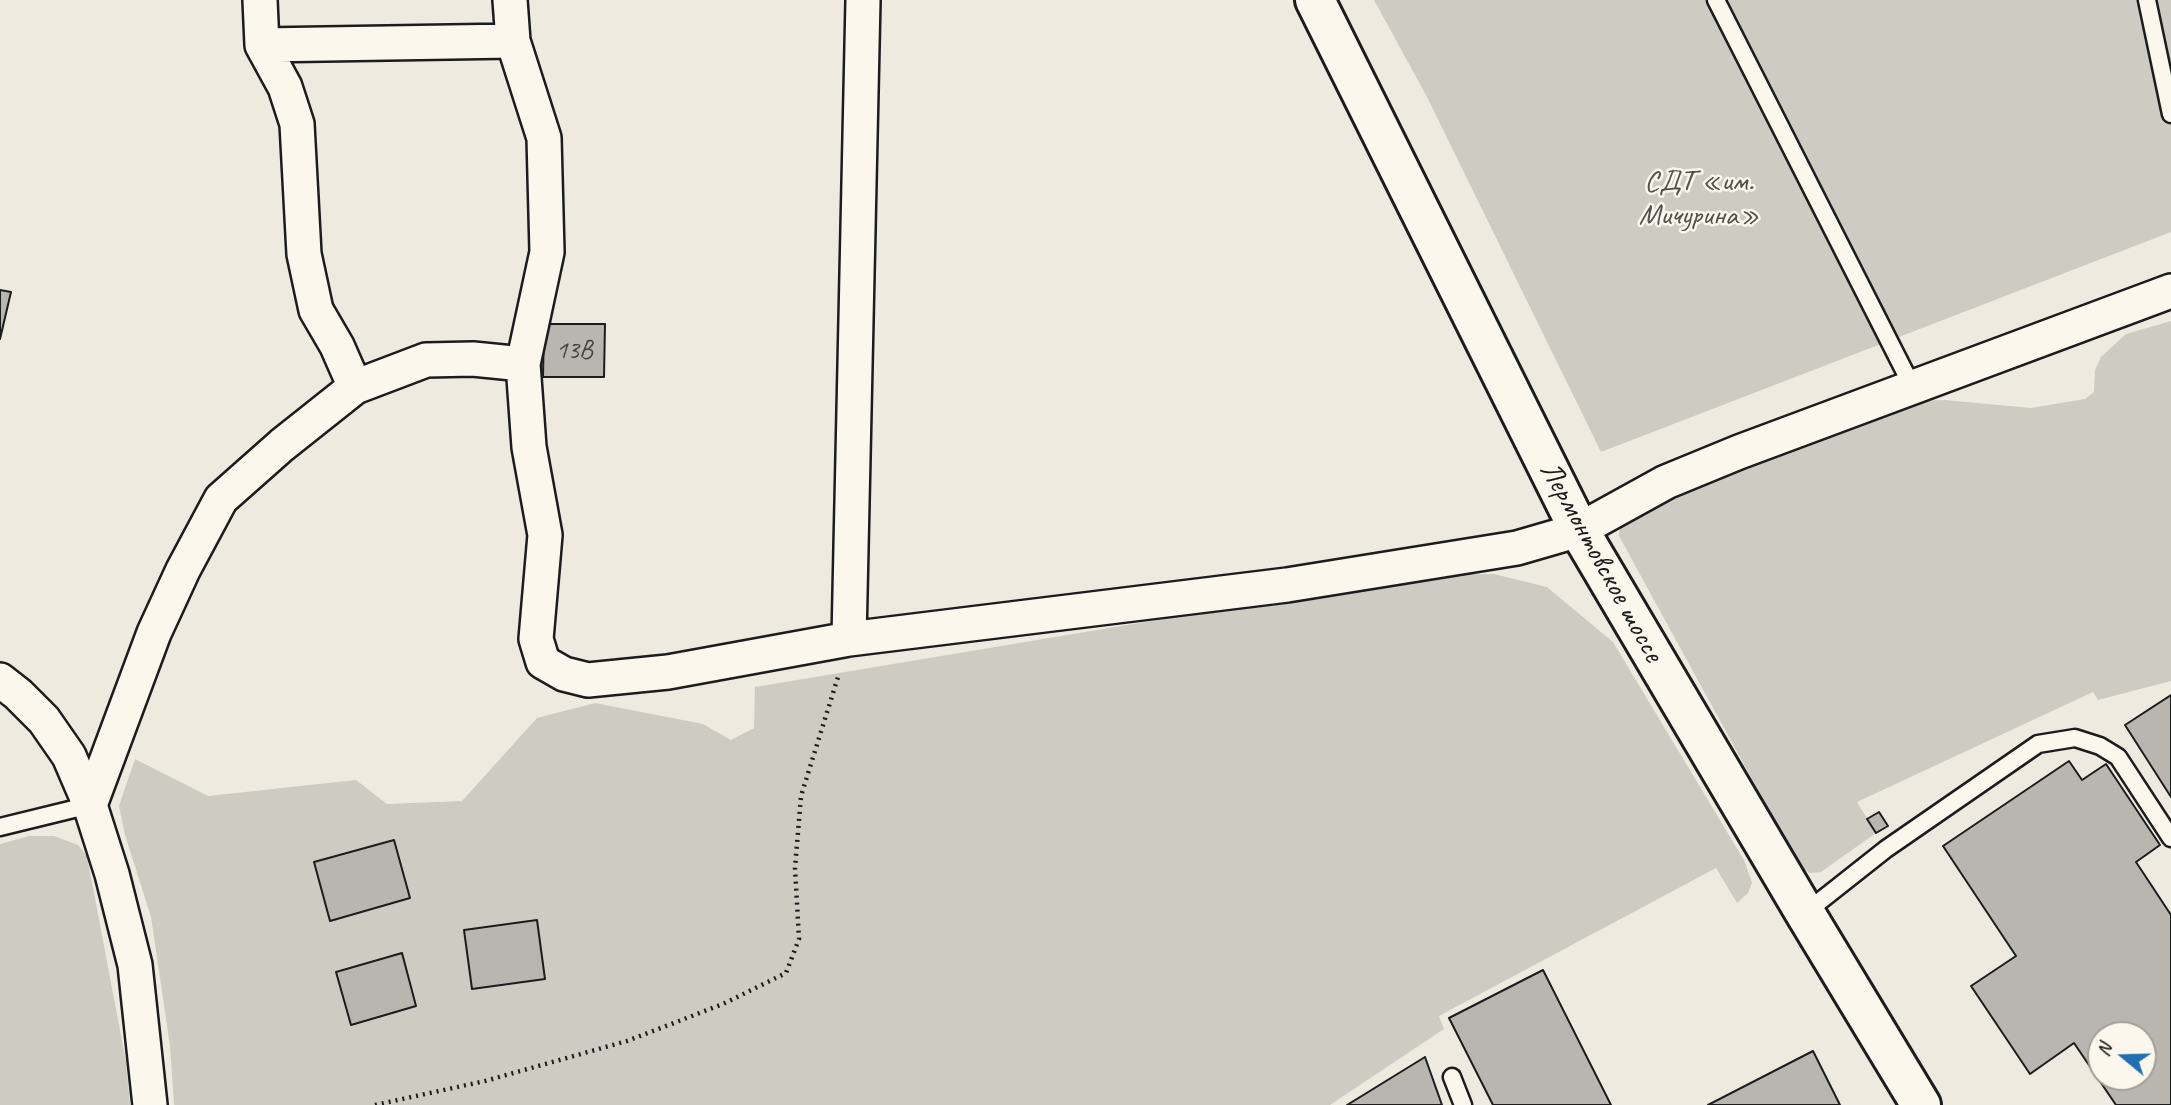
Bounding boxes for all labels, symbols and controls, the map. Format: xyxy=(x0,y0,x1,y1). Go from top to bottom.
park label: СДТ «им. Мичурина» xyxy=(1639,164,1759,234)
house number: 13В xyxy=(556,335,592,367)
street label: Лермонтовское шоссе xyxy=(1531,456,1671,668)
north arrow xyxy=(2087,1021,2157,1091)
text: N xyxy=(2091,1040,2117,1059)

